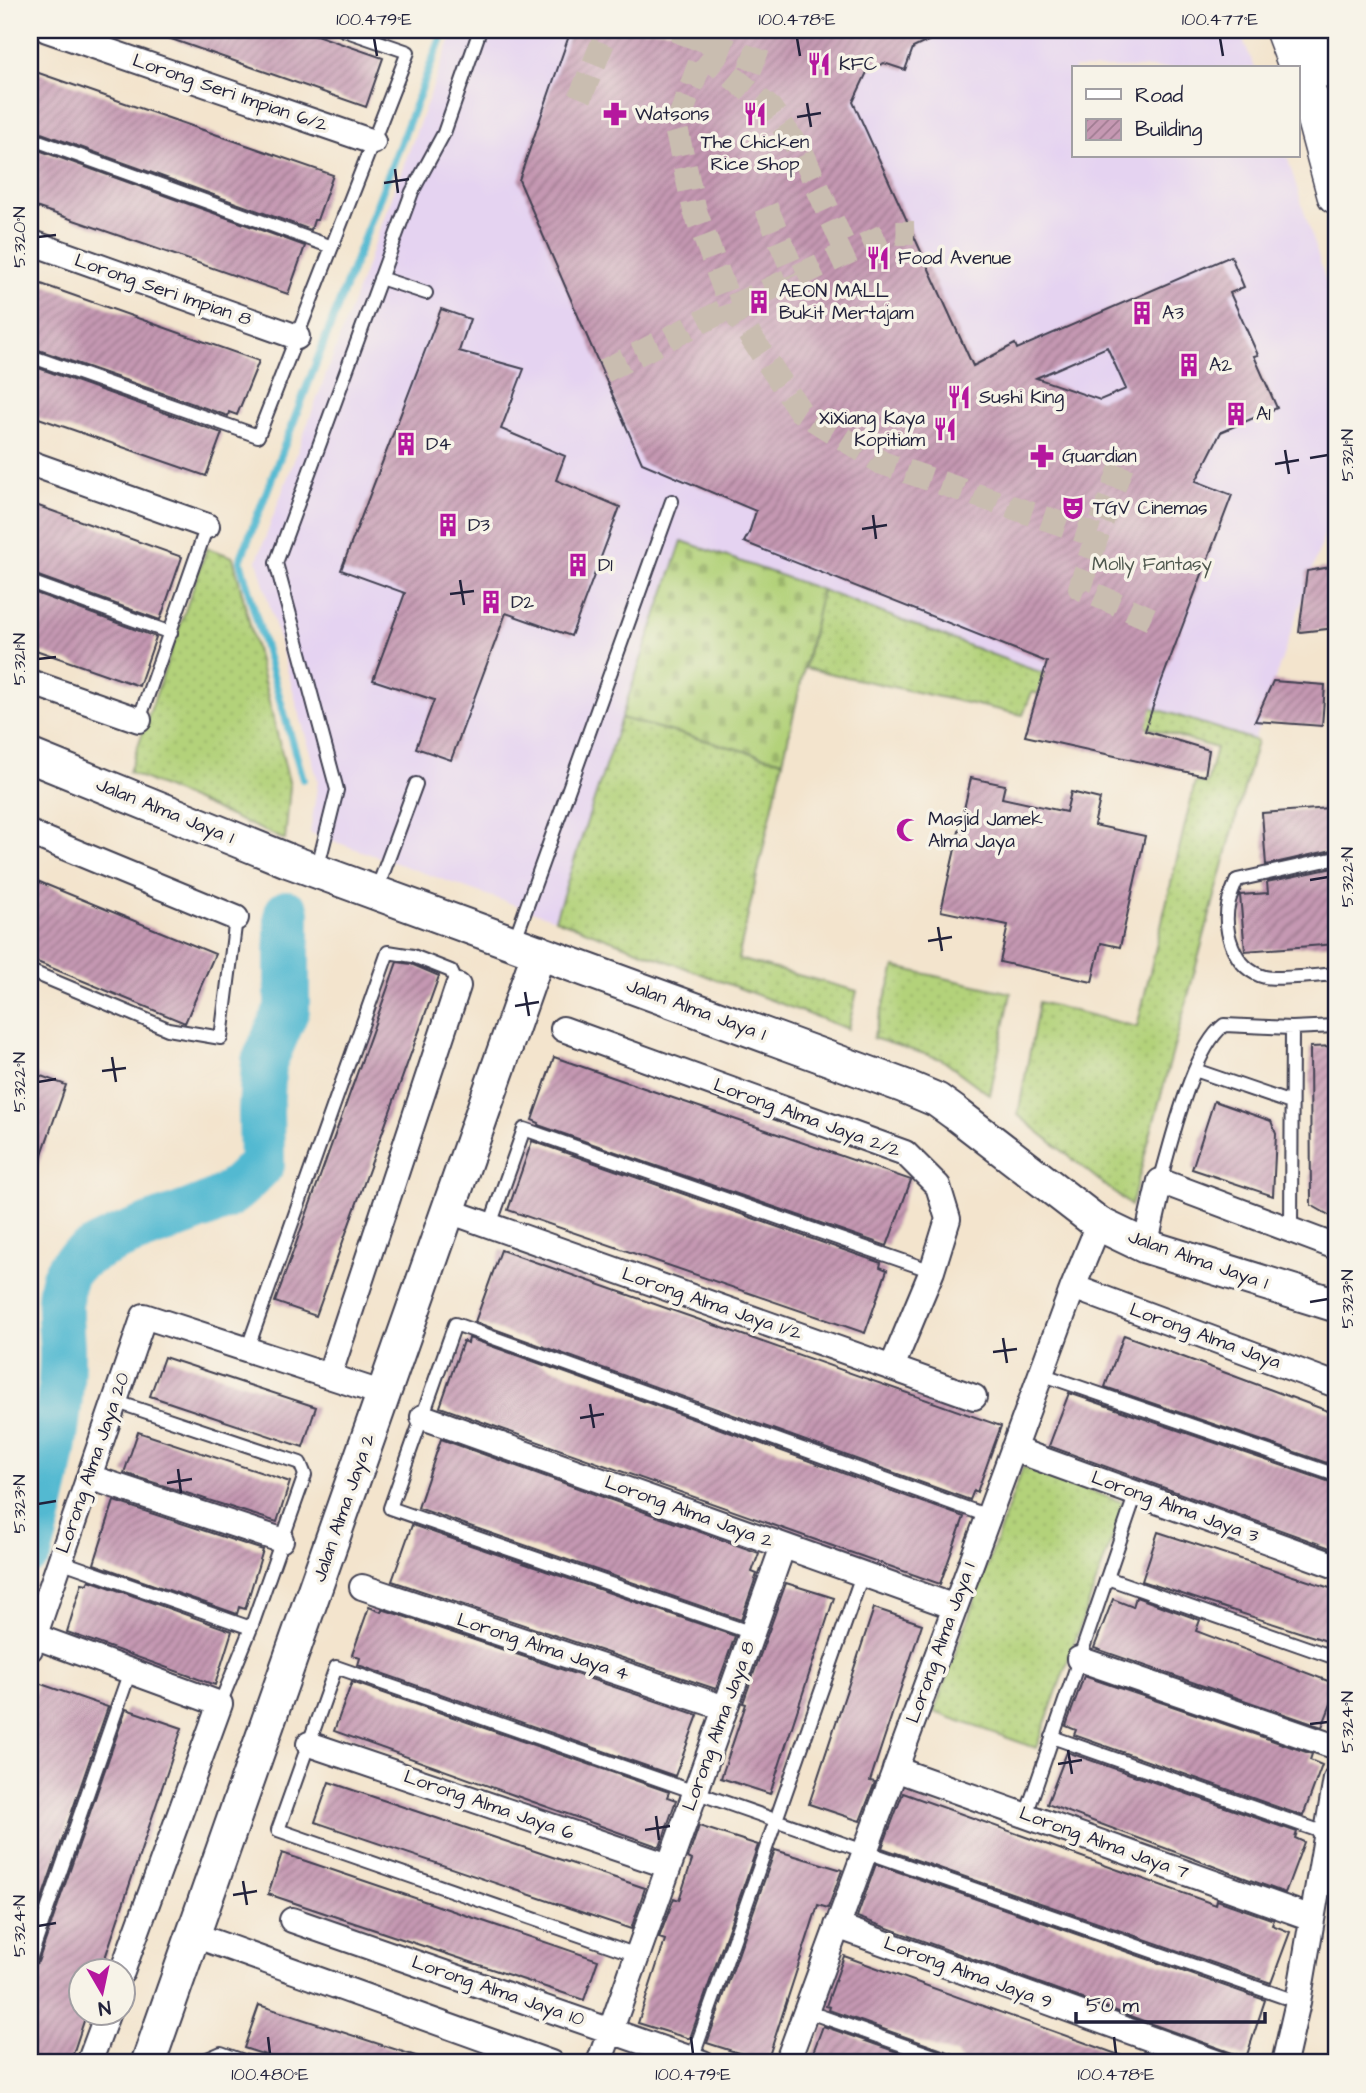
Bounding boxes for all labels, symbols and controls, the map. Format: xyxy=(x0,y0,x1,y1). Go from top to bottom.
text: 100.479°E xyxy=(336,7,412,32)
text: 100.478°E xyxy=(758,7,836,32)
text: 100.477°E xyxy=(1182,7,1259,32)
street label: Lorong Seri Impian 6/2 xyxy=(129,47,331,140)
restaurant icon: KFC xyxy=(805,50,833,78)
place label: KFC xyxy=(839,51,878,78)
legend xyxy=(1072,66,1300,158)
text: Road xyxy=(1135,81,1183,110)
pharmacy icon: Watsons xyxy=(601,100,629,128)
restaurant icon: The Chicken Rice Shop xyxy=(741,100,769,128)
place label: Watsons xyxy=(635,101,709,128)
text: Building xyxy=(1135,115,1203,146)
place label: The Chicken Rice Shop xyxy=(701,129,809,178)
text: 5.320°N xyxy=(7,206,32,268)
restaurant icon: Food Avenue xyxy=(864,244,892,272)
place label: Food Avenue xyxy=(898,245,1012,272)
street label: Lorong Seri Impian 8 xyxy=(71,247,255,334)
place label: AEON MALL Bukit Mertajam xyxy=(779,278,914,327)
building icon: AEON MALL Bukit Mertajam xyxy=(745,288,773,316)
building icon: A3 xyxy=(1128,299,1156,327)
place label: A3 xyxy=(1162,300,1184,327)
building icon: A2 xyxy=(1175,351,1203,379)
place label: A2 xyxy=(1209,352,1232,379)
restaurant icon: Sushi King xyxy=(945,383,973,411)
place label: Sushi King xyxy=(979,384,1064,412)
building icon: A1 xyxy=(1222,400,1250,428)
place label: A1 xyxy=(1256,401,1271,428)
place label: XiXiang Kaya Kopitiam xyxy=(819,405,925,454)
restaurant icon: XiXiang Kaya Kopitiam xyxy=(931,415,959,443)
text: 5.321°N xyxy=(1335,429,1360,481)
building icon: D4 xyxy=(392,430,420,458)
place label: D4 xyxy=(426,431,451,458)
pharmacy icon: Guardian xyxy=(1028,442,1056,470)
place label: Guardian xyxy=(1062,443,1137,470)
theatre icon: TGV Cinemas xyxy=(1059,494,1087,522)
place label: TGV Cinemas xyxy=(1093,495,1208,522)
building icon: D3 xyxy=(434,511,462,539)
place label: D3 xyxy=(468,512,490,539)
building icon: D1 xyxy=(564,551,592,579)
park label: Molly Fantasy xyxy=(1092,551,1213,579)
place label: D1 xyxy=(598,552,613,579)
building icon: D2 xyxy=(477,588,505,616)
place label: D2 xyxy=(511,589,534,616)
text: 5.321°N xyxy=(7,633,32,685)
street label: Jalan Alma Jaya 1 xyxy=(92,771,239,852)
place label: Masjid Jamek Alma Jaya xyxy=(928,806,1043,856)
mosque icon: Masjid Jamek Alma Jaya xyxy=(894,816,922,844)
text: 5.322°N xyxy=(1335,847,1360,907)
street label: Jalan Alma Jaya 1 xyxy=(622,972,770,1049)
text: 5.322°N xyxy=(7,1052,32,1112)
street label: Lorong Alma Jaya 2/2 xyxy=(709,1072,904,1165)
street label: Jalan Alma Jaya 1 xyxy=(1124,1223,1272,1298)
street label: Lorong Alma Jaya 1/2 xyxy=(618,1261,806,1348)
text: 5.323°N xyxy=(1335,1269,1360,1329)
street label: Lorong Alma Jaya xyxy=(1125,1296,1285,1377)
street label: Lorong Alma Jaya 20 xyxy=(49,1369,138,1557)
street label: Jalan Alma Jaya 2 xyxy=(306,1430,383,1586)
street label: Lorong Alma Jaya 3 xyxy=(1087,1464,1263,1551)
street label: Lorong Alma Jaya 2 xyxy=(601,1469,777,1556)
text: 5.323°N xyxy=(7,1474,32,1534)
street label: Lorong Alma Jaya 1 xyxy=(899,1558,984,1727)
street label: Lorong Alma Jaya 4 xyxy=(453,1606,633,1689)
street label: Lorong Alma Jaya 8 xyxy=(676,1637,763,1815)
text: 5.324°N xyxy=(1335,1691,1360,1753)
street label: Lorong Alma Jaya 6 xyxy=(400,1763,578,1848)
street label: Lorong Alma Jaya 7 xyxy=(1015,1800,1193,1887)
text: 5.324°N xyxy=(7,1895,32,1957)
street label: Lorong Alma Jaya 9 xyxy=(880,1930,1056,2017)
street label: Lorong Alma Jaya 10 xyxy=(408,1949,588,2034)
north arrow xyxy=(66,1956,136,2026)
scale bar xyxy=(1076,1981,1264,2025)
text: 50 m xyxy=(1086,1991,1140,2020)
text: N xyxy=(96,1993,112,2022)
text: 100.480°E xyxy=(231,2062,309,2087)
text: 100.479°E xyxy=(655,2062,731,2087)
text: 100.478°E xyxy=(1077,2062,1155,2087)

